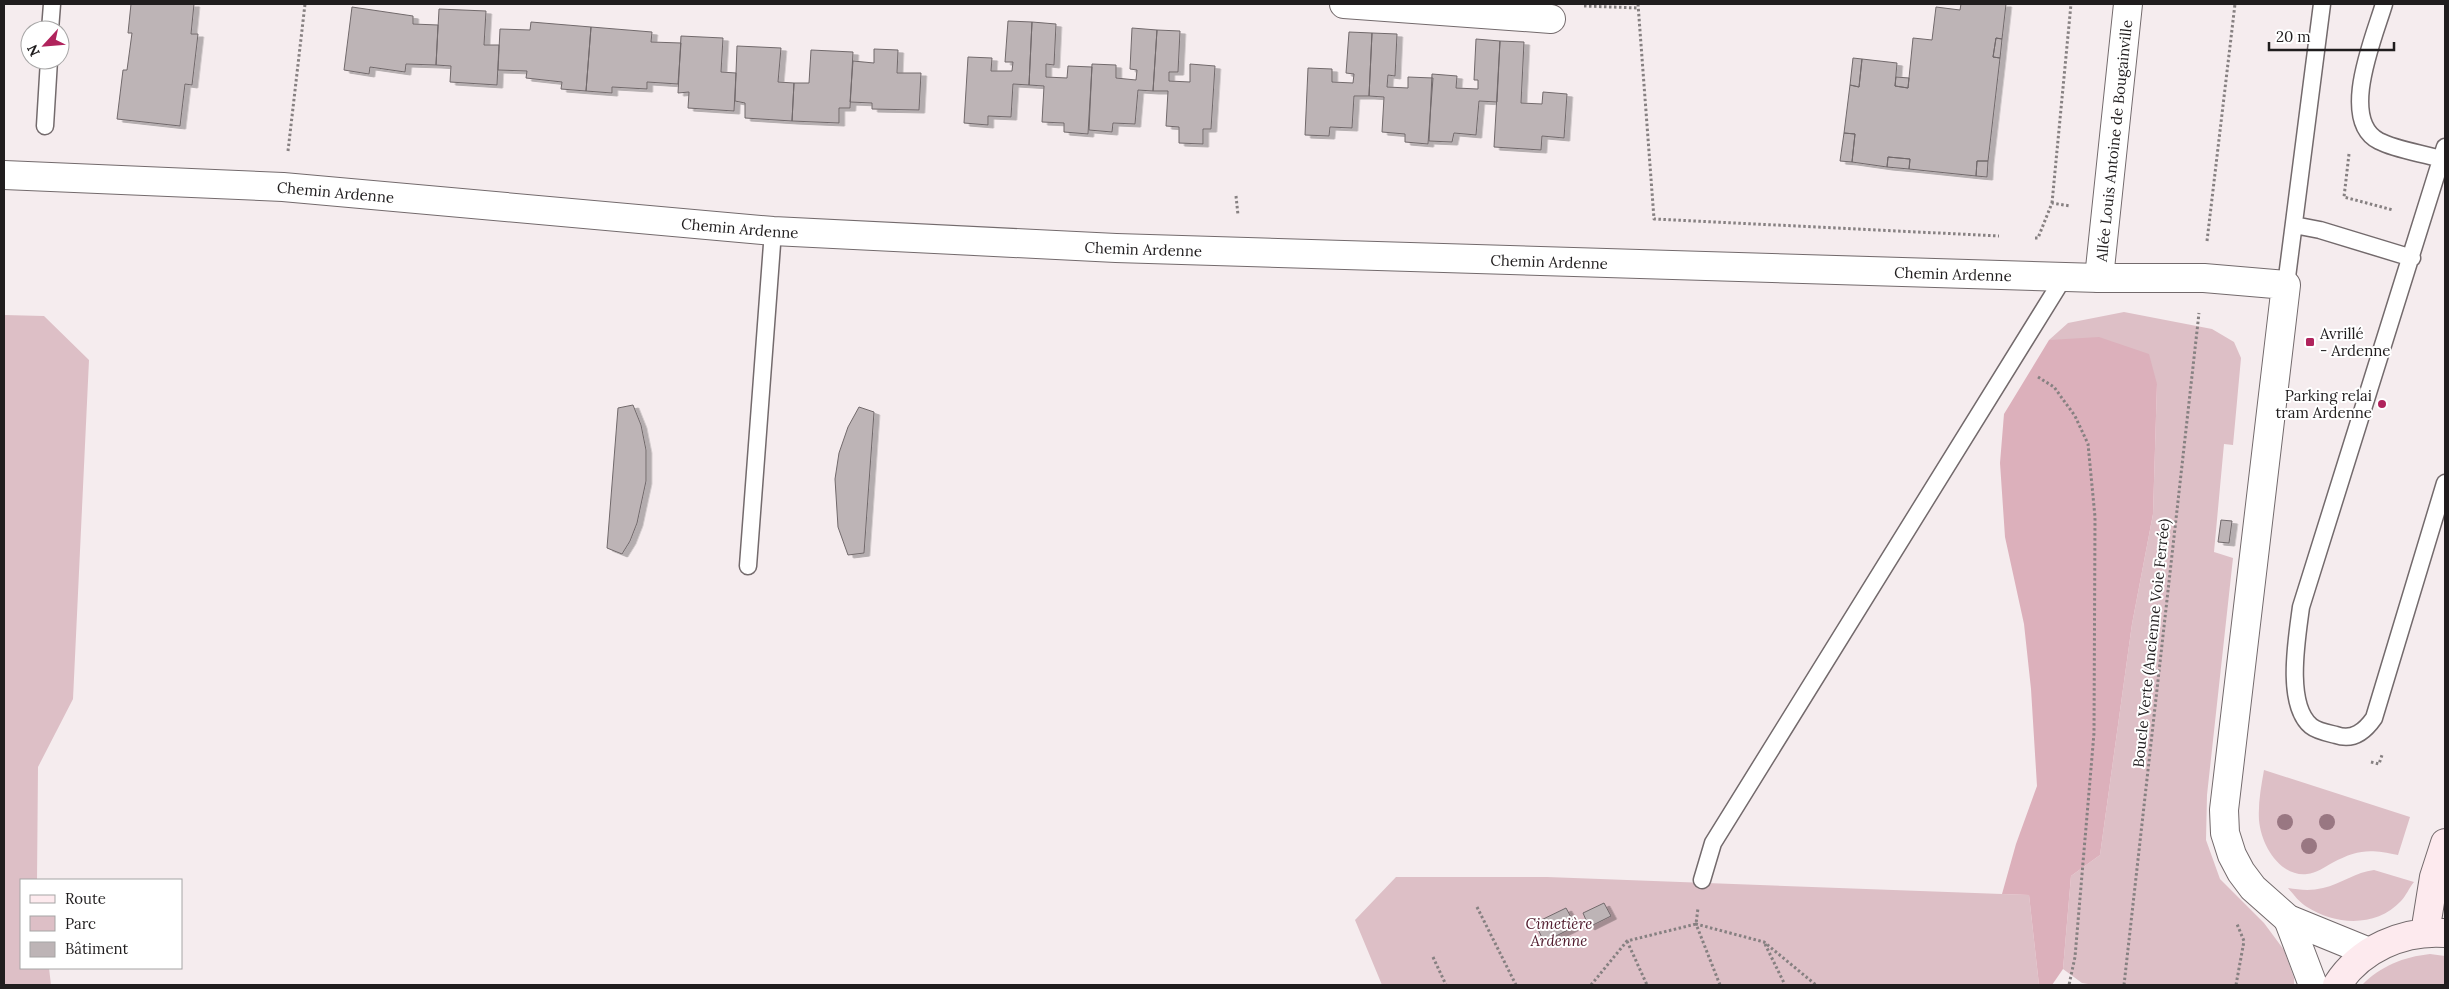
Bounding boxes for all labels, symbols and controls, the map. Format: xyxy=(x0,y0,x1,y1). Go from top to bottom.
street label: Allée Louis Antoine de Bougainville xyxy=(2091,19,2136,264)
north arrow xyxy=(20,20,70,70)
scale bar xyxy=(2269,20,2394,52)
text: 20 m xyxy=(2276,27,2311,46)
text: N xyxy=(23,42,44,60)
street label: Chemin Ardenne xyxy=(277,177,395,206)
street label: Chemin Ardenne xyxy=(680,213,799,242)
street label: Chemin Ardenne xyxy=(1084,237,1202,260)
street label: Chemin Ardenne xyxy=(1490,250,1608,273)
street label: Chemin Ardenne xyxy=(1894,262,2012,285)
place label: Avrillé - Ardenne xyxy=(2319,324,2391,360)
marker: Avrillé - Ardenne xyxy=(2304,336,2316,348)
place label: Parking relai tram Ardenne xyxy=(2275,386,2372,422)
marker: Parking relai tram Ardenne xyxy=(2376,398,2388,410)
street label: Boucle Verte (Ancienne Voie Ferrée) xyxy=(2128,517,2175,768)
legend xyxy=(20,879,182,969)
text: Route xyxy=(65,889,106,908)
text: Parc xyxy=(65,914,96,933)
park label: Cimetière Ardenne xyxy=(1526,914,1592,950)
text: Bâtiment xyxy=(65,939,128,958)

